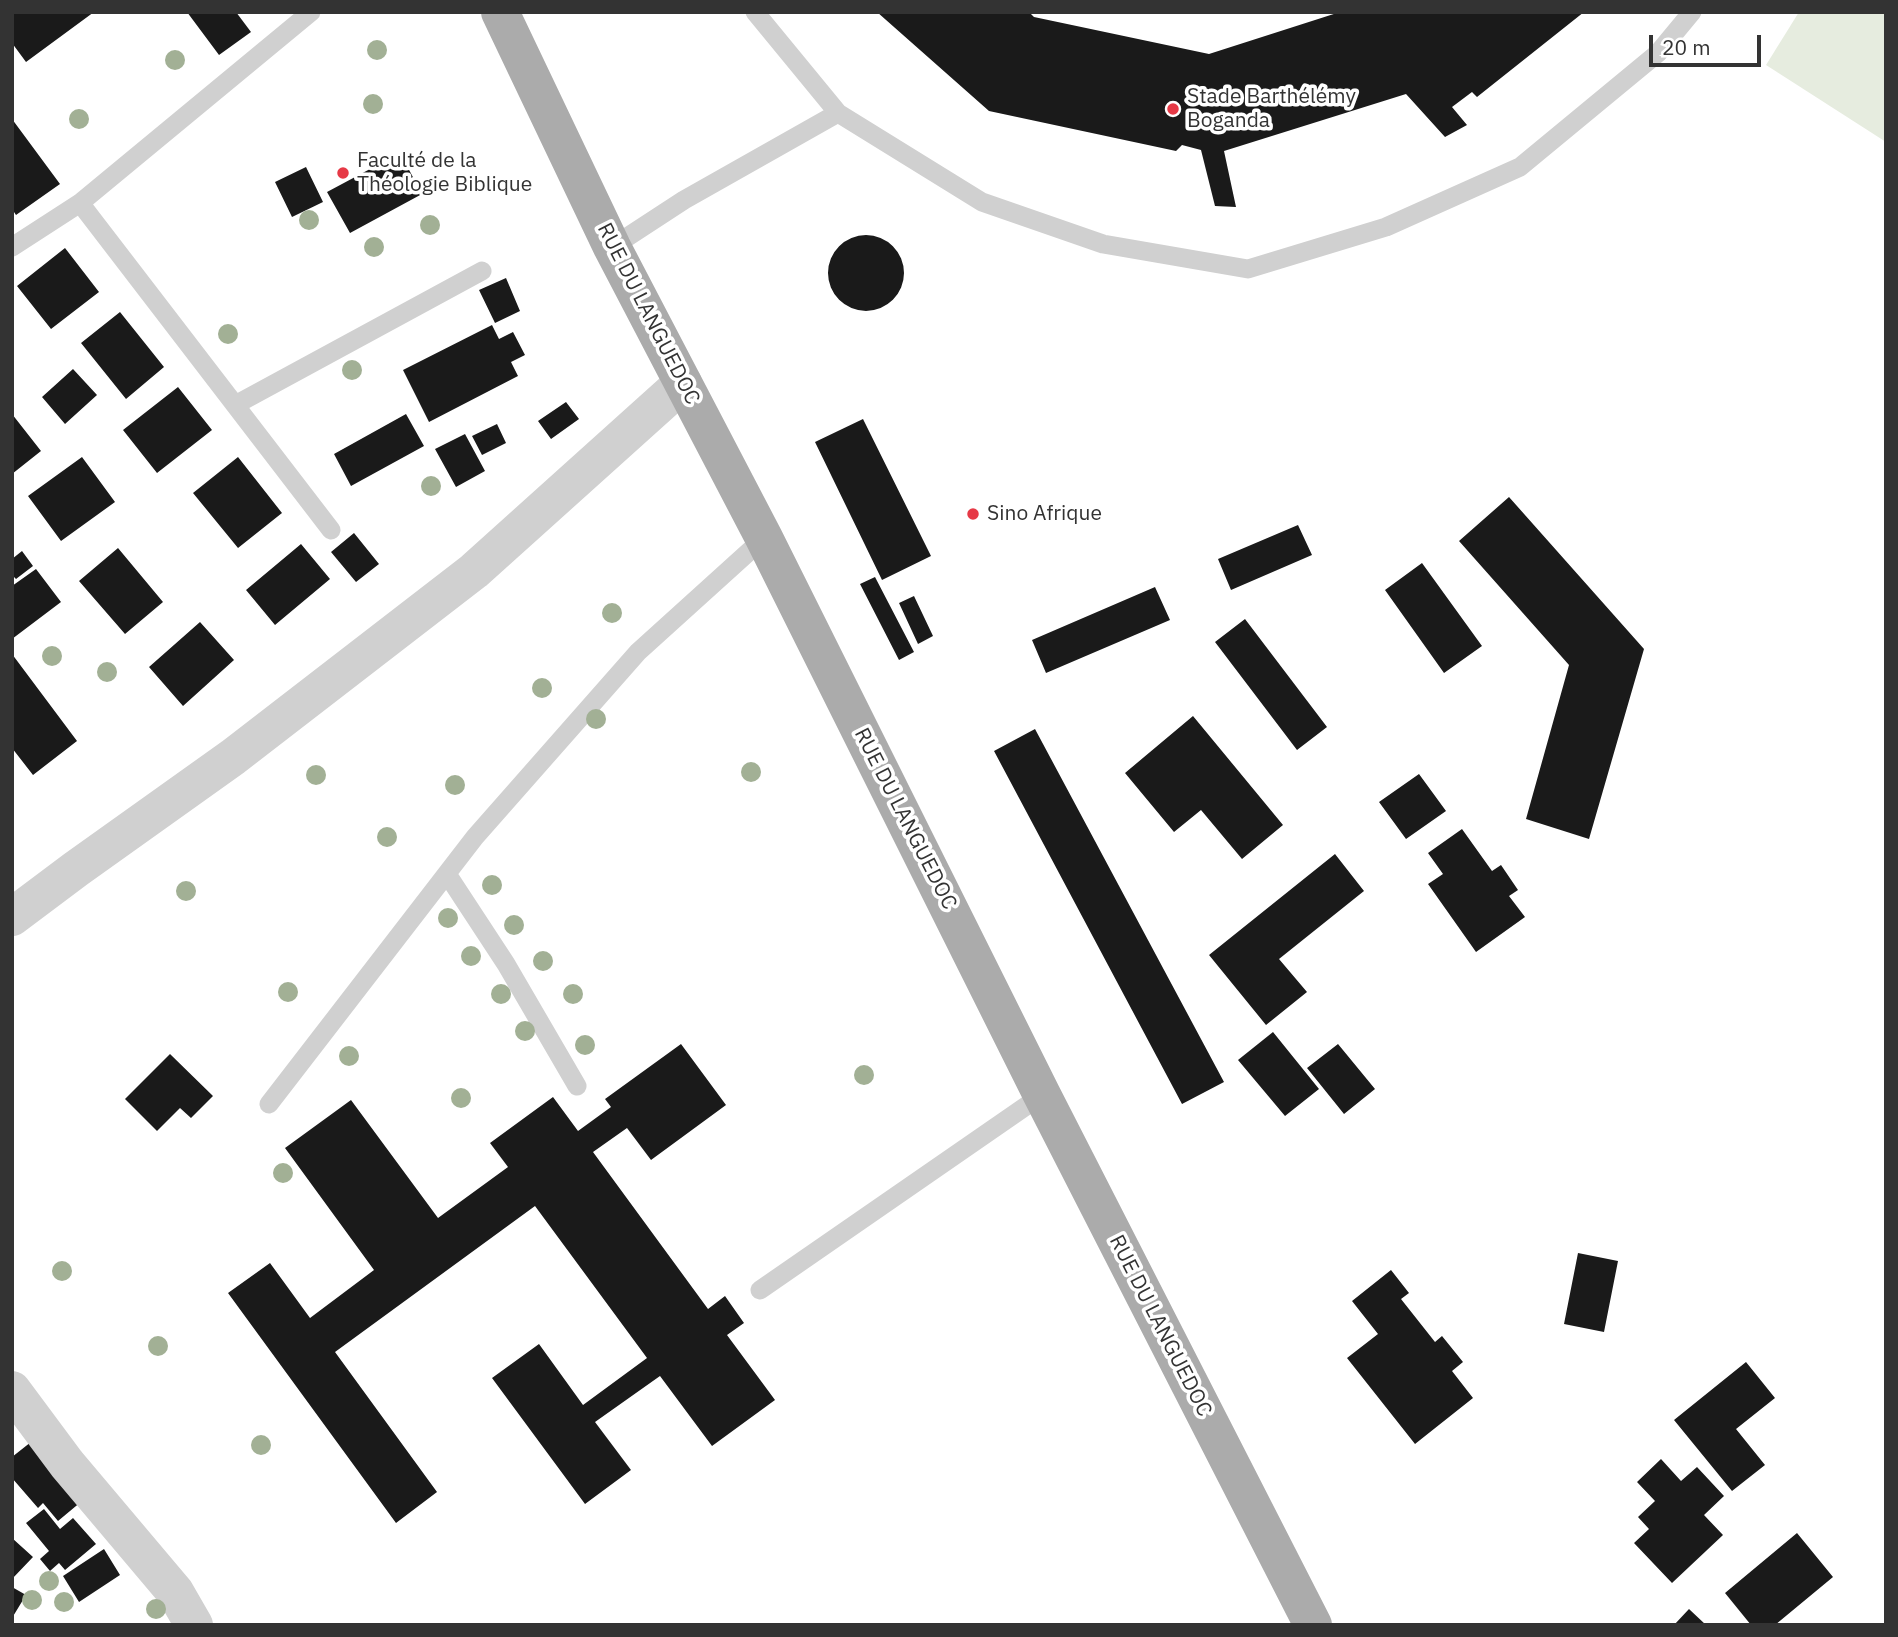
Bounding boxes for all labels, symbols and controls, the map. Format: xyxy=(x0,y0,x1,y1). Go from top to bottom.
scale bar xyxy=(1653,21,1765,65)
text: 20 m xyxy=(1662,33,1711,61)
place label: Stade Barthélémy Boganda xyxy=(1187,84,1356,134)
marker: Stade Barthélémy Boganda xyxy=(1165,101,1181,117)
place label: Faculté de la Théologie Biblique xyxy=(357,148,532,198)
marker: Faculté de la Théologie Biblique xyxy=(335,165,351,181)
street label: RUE DU LANGUEDOC xyxy=(591,219,705,409)
place label: Sino Afrique xyxy=(987,501,1102,527)
marker: Sino Afrique xyxy=(965,506,981,522)
street label: RUE DU LANGUEDOC xyxy=(848,724,962,914)
street label: RUE DU LANGUEDOC xyxy=(1103,1231,1217,1421)

